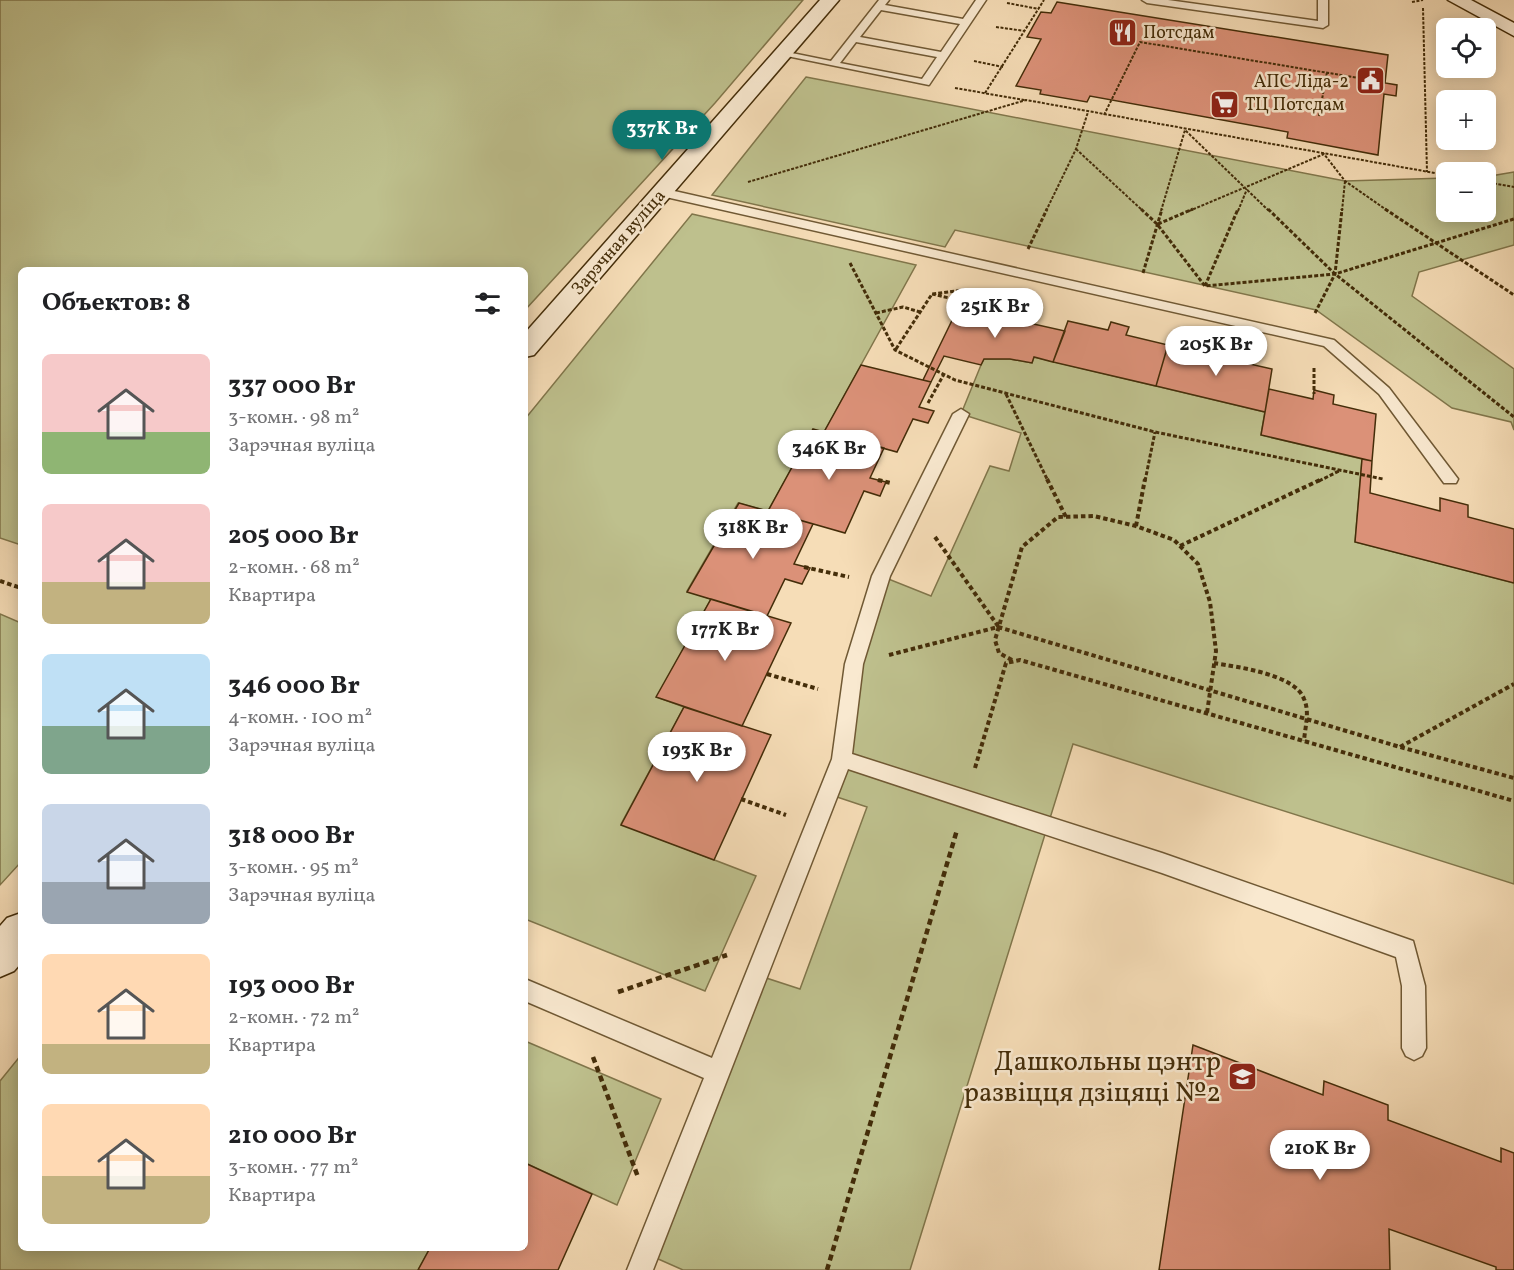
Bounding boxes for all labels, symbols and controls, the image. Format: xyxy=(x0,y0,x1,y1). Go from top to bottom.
restaurant icon: Потсдам xyxy=(1106,16,1138,48)
map controls xyxy=(1436,18,1496,222)
button: locate xyxy=(1436,18,1496,78)
place label: Потсдам xyxy=(1143,21,1214,46)
public building icon: АПС Ліда-2 xyxy=(1354,65,1386,97)
place label: АПС Ліда-2 xyxy=(1254,70,1349,95)
supermarket icon: ТЦ Потсдам xyxy=(1208,88,1240,120)
button: + xyxy=(1436,90,1496,150)
place label: ТЦ Потсдам xyxy=(1245,93,1344,118)
pin: 337K Br xyxy=(607,110,717,161)
text: 337K Br xyxy=(626,115,698,143)
button: − xyxy=(1436,162,1496,222)
street label: Зарэчная вуліца xyxy=(566,185,672,301)
text: Объектов: 8 xyxy=(42,285,191,321)
icon: filters xyxy=(471,287,504,320)
pin: 251K Br xyxy=(940,288,1050,339)
text: 251K Br xyxy=(960,293,1030,321)
pin: 205K Br xyxy=(1161,326,1271,377)
text: 205K Br xyxy=(1179,331,1253,359)
text: 337 000 Br xyxy=(228,368,356,404)
icon: home xyxy=(90,378,162,450)
text: 3-комн. · 98 m² xyxy=(228,404,360,432)
pin: 346K Br xyxy=(774,430,884,481)
text: Зарэчная вуліца xyxy=(228,432,376,460)
text: 346K Br xyxy=(792,435,866,463)
pin: 318K Br xyxy=(698,509,808,560)
text: 318K Br xyxy=(718,514,788,542)
text: 205 000 Br xyxy=(228,518,359,554)
icon: home xyxy=(90,528,162,600)
text: 2-комн. · 68 m² xyxy=(228,554,360,582)
text: Квартира xyxy=(228,582,316,610)
pin: 177K Br xyxy=(670,611,780,662)
text: 177K Br xyxy=(691,616,759,644)
text: 346 000 Br xyxy=(228,668,360,704)
icon: home xyxy=(90,678,162,750)
text: 4-комн. · 100 m² xyxy=(228,704,372,732)
text: Зарэчная вуліца xyxy=(228,732,376,760)
pin: 193K Br xyxy=(642,732,752,783)
text: 193K Br xyxy=(662,737,732,765)
text: 318 000 Br xyxy=(228,818,355,854)
icon: home xyxy=(90,828,162,900)
text: 3-комн. · 95 m² xyxy=(228,854,359,882)
text: Зарэчная вуліца xyxy=(228,882,376,910)
text: 193 000 Br xyxy=(228,968,355,1004)
icon: home xyxy=(90,978,162,1050)
text: 2-комн. · 72 m² xyxy=(228,1004,359,1032)
text: Квартира xyxy=(228,1032,316,1060)
place label: Дашкольны цэнтр развіцця дзіцяці №2 xyxy=(963,1044,1221,1113)
school or university icon: Дашкольны цэнтр развіцця дзіцяці №2 xyxy=(1226,1061,1258,1093)
text: 210 000 Br xyxy=(228,1118,357,1154)
icon: home xyxy=(90,1128,162,1200)
pin: 210K Br xyxy=(1265,1130,1375,1181)
text: 210K Br xyxy=(1284,1135,1356,1163)
text: 3-комн. · 77 m² xyxy=(228,1154,358,1182)
text: Квартира xyxy=(228,1182,316,1210)

